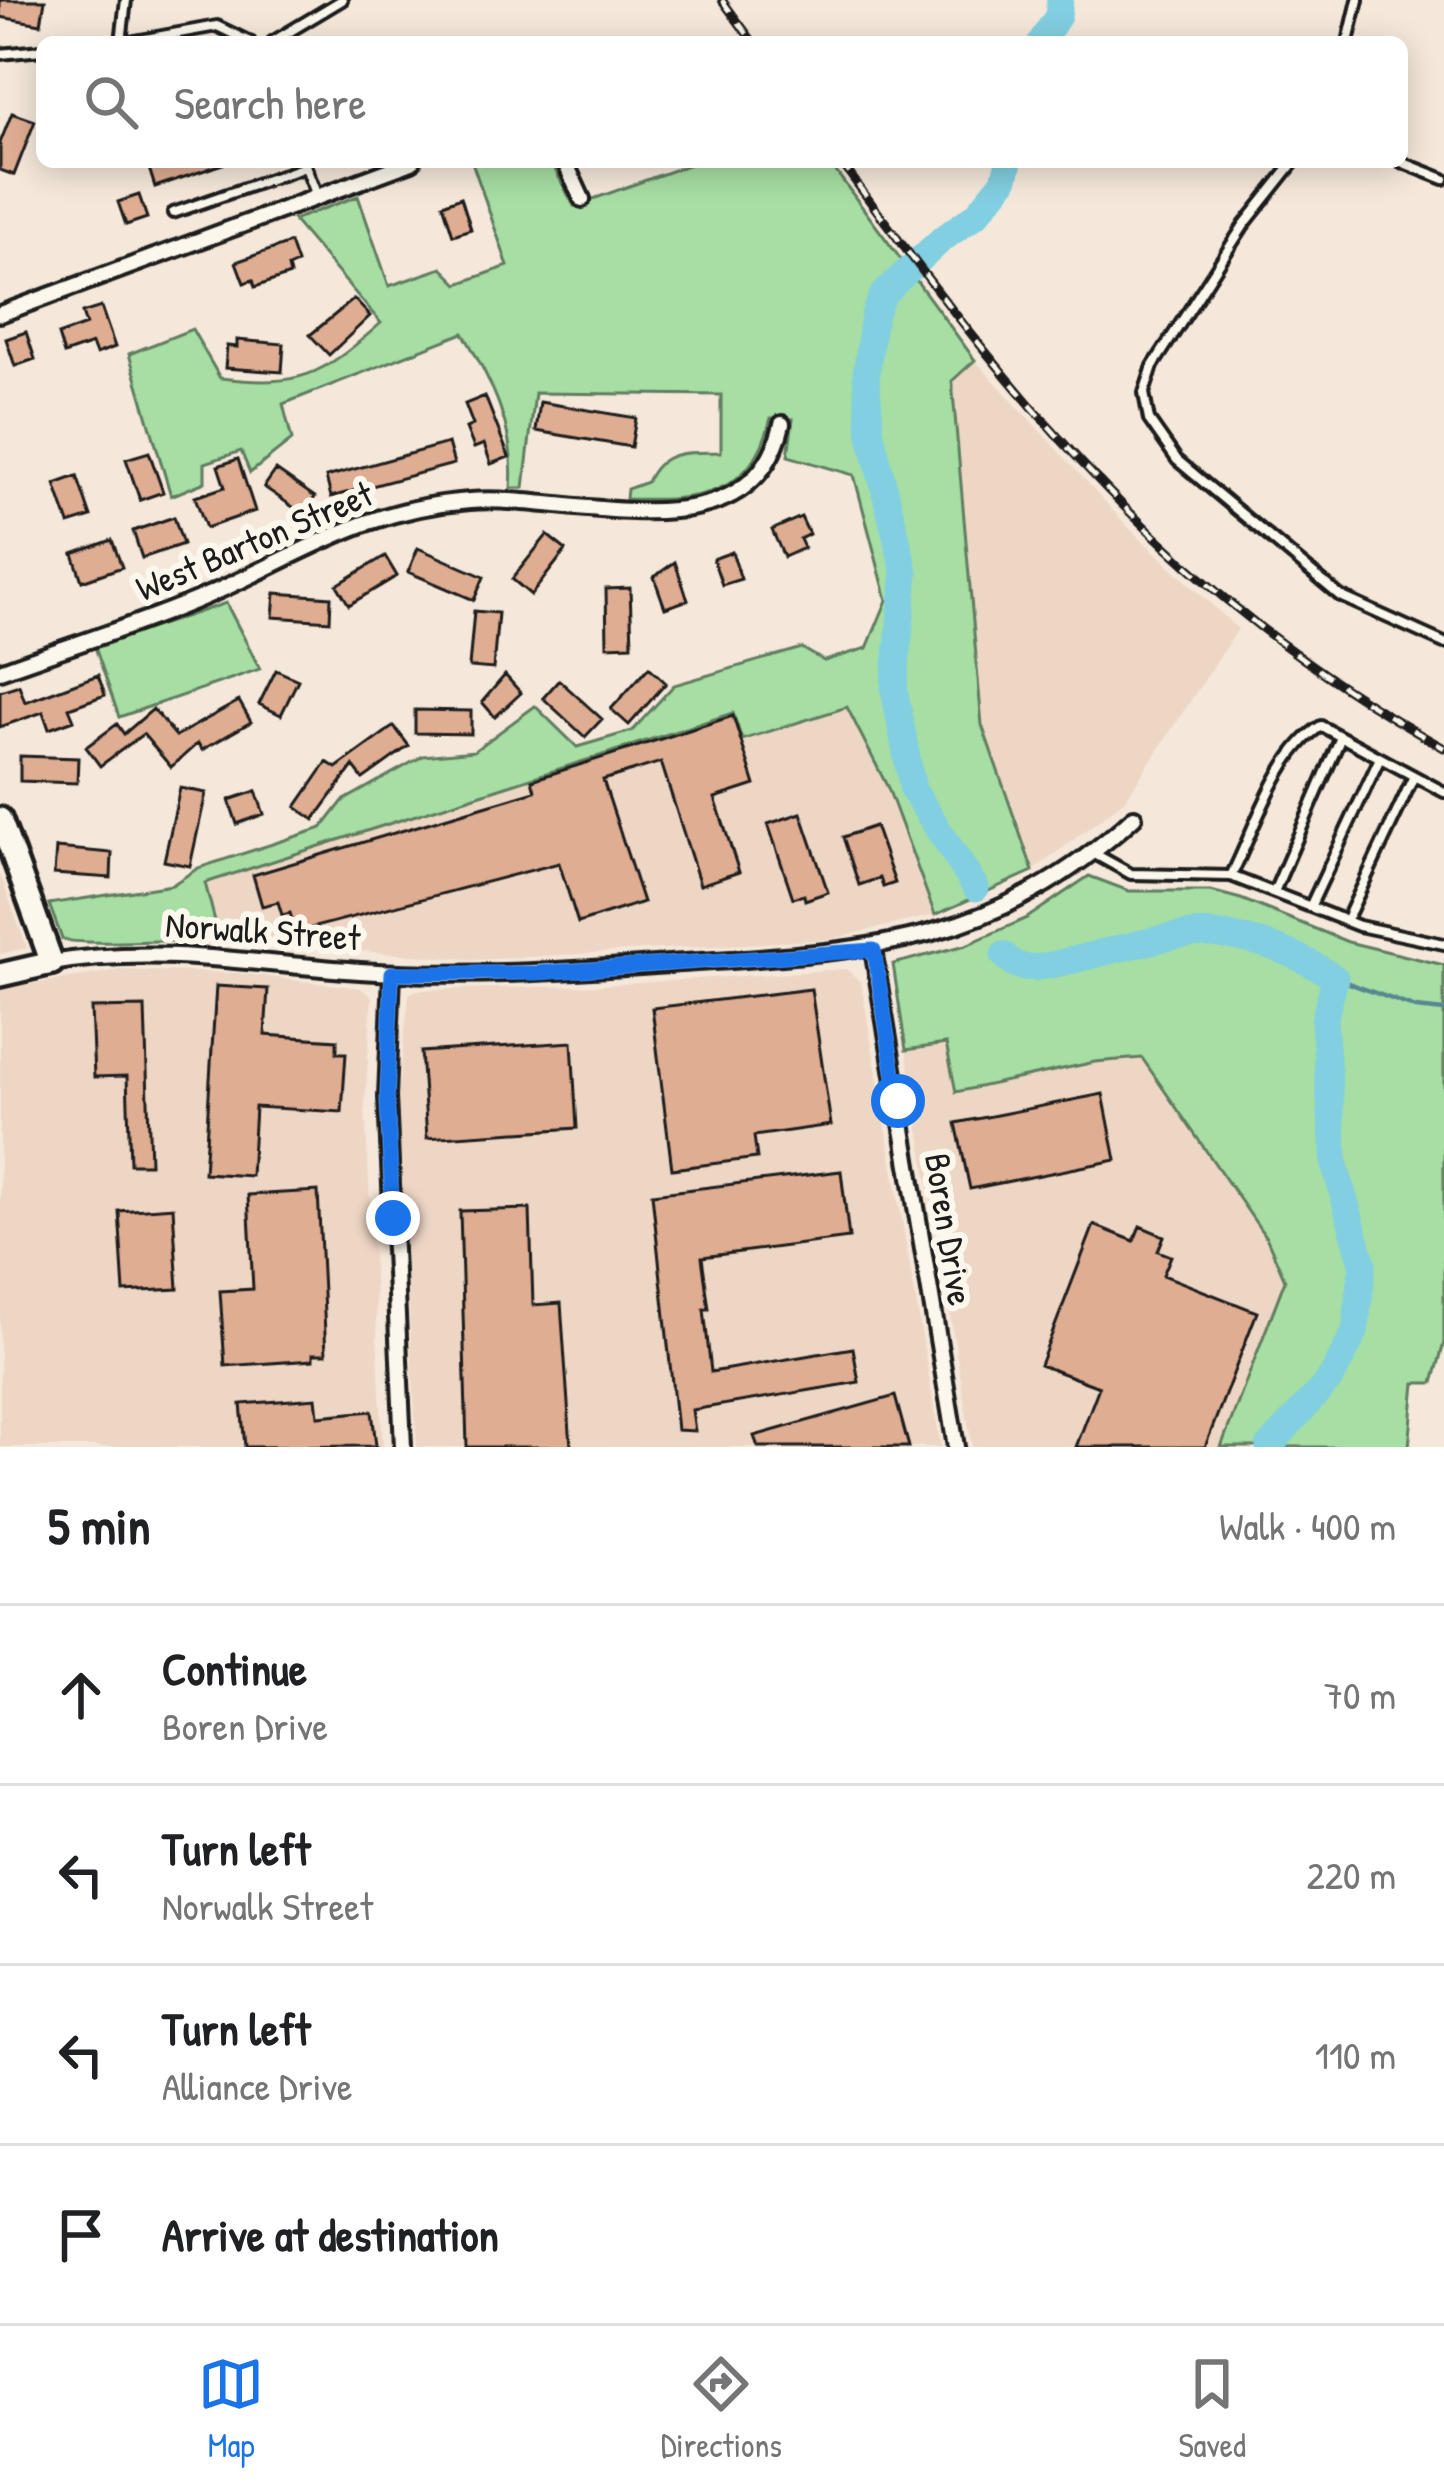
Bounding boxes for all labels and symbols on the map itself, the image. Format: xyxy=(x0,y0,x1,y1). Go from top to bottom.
street label: West Barton Street xyxy=(128,468,380,612)
street label: Norwalk Street xyxy=(164,899,363,961)
route start xyxy=(871,1074,925,1128)
street label: Boren Drive xyxy=(914,1149,986,1309)
route end xyxy=(366,1191,420,1245)

